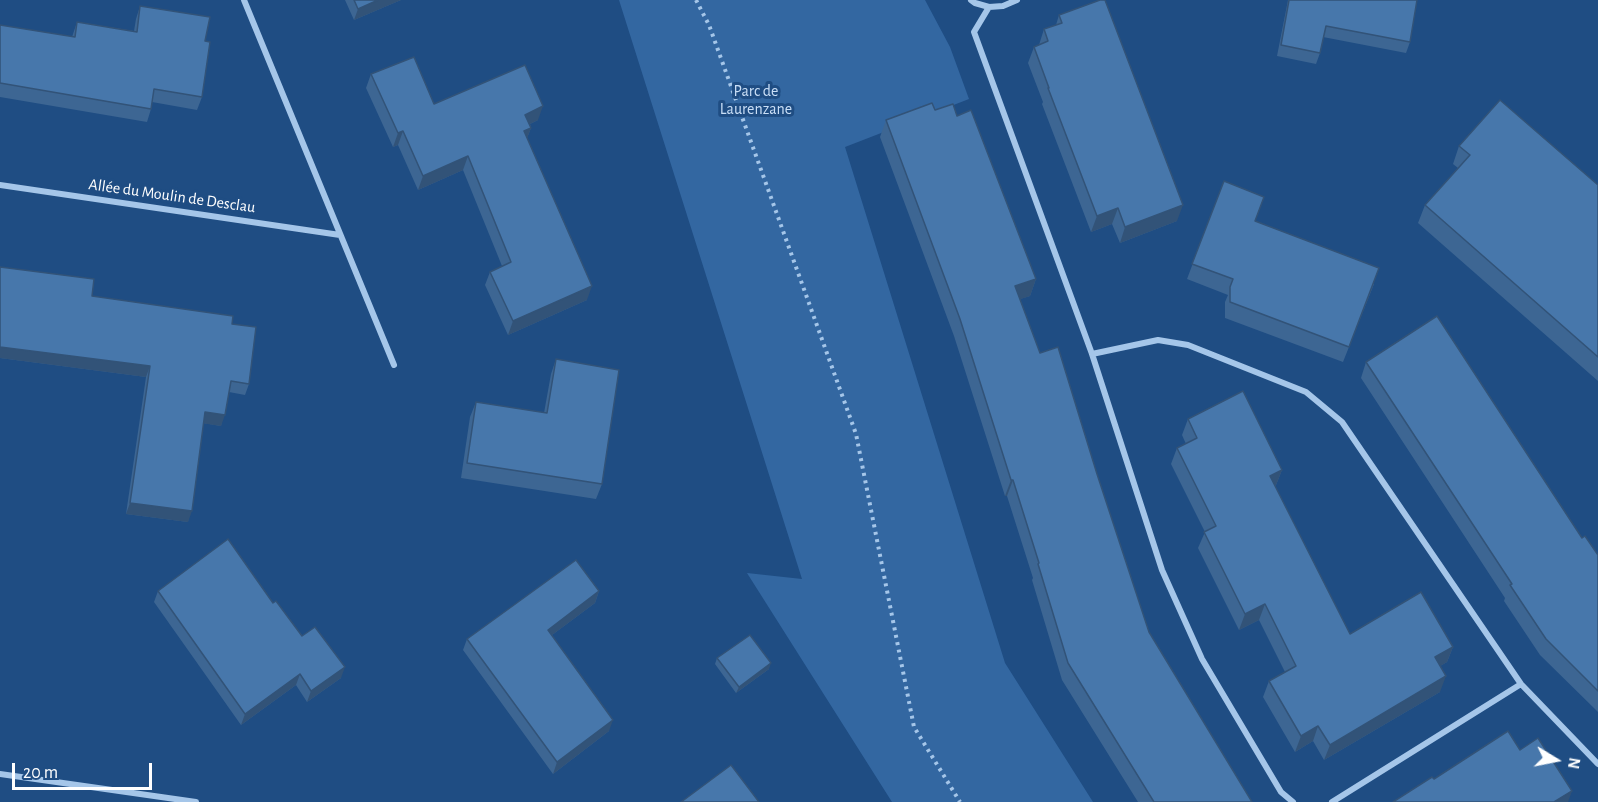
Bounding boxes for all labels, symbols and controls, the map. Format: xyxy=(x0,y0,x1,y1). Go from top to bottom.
park label: Parc de Laurenzane xyxy=(720,81,792,119)
street label: Allée du Moulin de Desclau xyxy=(87,175,257,217)
north arrow xyxy=(1526,730,1586,790)
scale bar xyxy=(15,751,154,789)
text: N xyxy=(1565,756,1583,770)
text: 20 m xyxy=(23,764,58,782)

